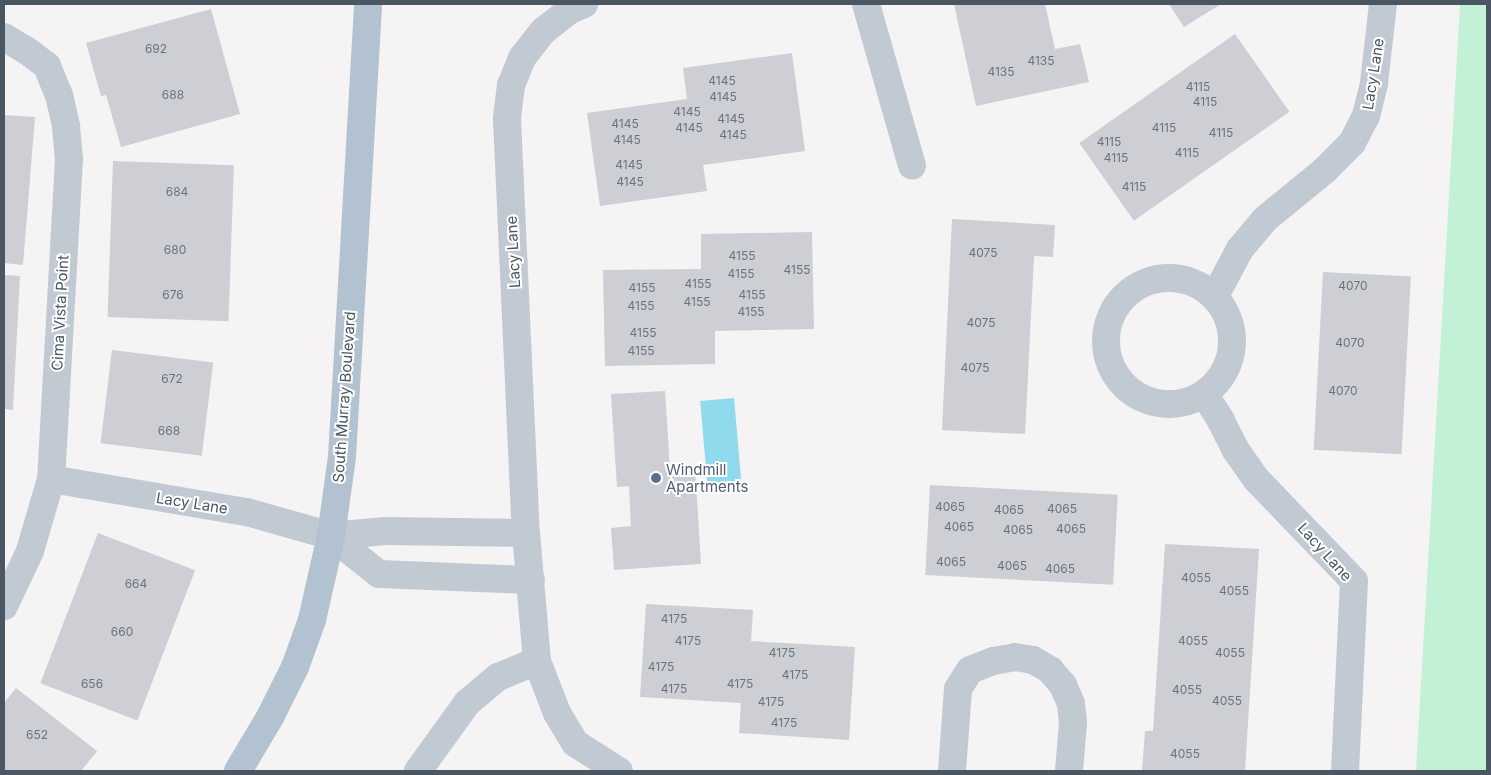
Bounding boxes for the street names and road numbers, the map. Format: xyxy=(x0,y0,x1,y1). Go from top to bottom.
street label: Lacy Lane xyxy=(1358,37,1388,111)
street label: Lacy Lane xyxy=(502,215,524,289)
street label: Cima Vista Point xyxy=(48,255,72,371)
street label: South Murray Boulevard xyxy=(329,311,359,483)
street label: Lacy Lane xyxy=(155,488,229,518)
street label: Lacy Lane xyxy=(1294,519,1356,585)

